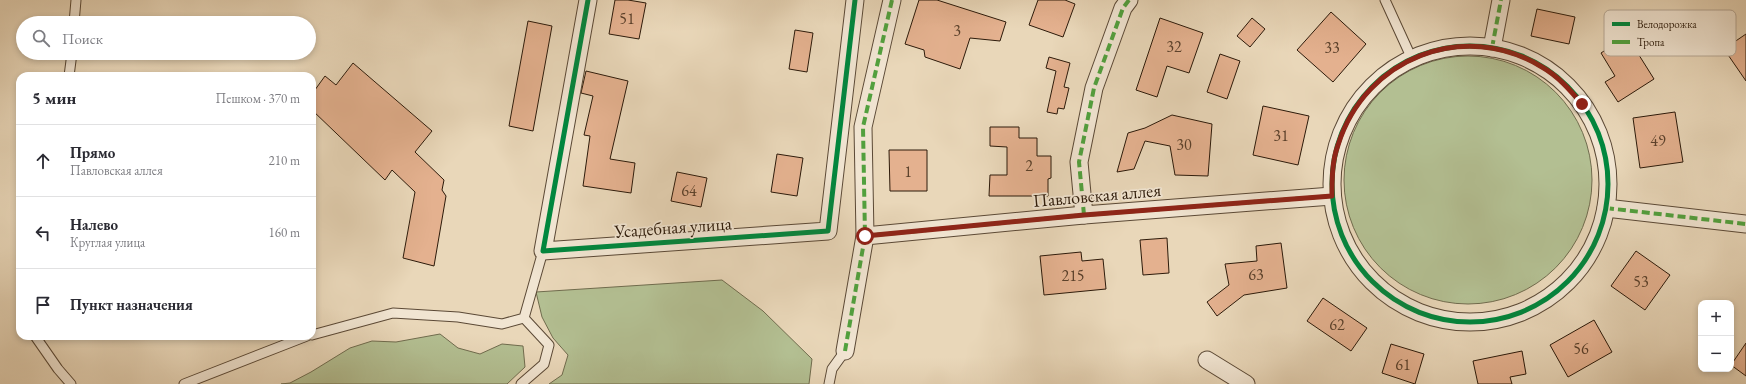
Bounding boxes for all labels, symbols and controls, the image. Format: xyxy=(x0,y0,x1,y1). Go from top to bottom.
house number: 51 xyxy=(619,8,635,29)
legend xyxy=(1604,10,1736,56)
search box xyxy=(16,16,316,60)
text: Велодорожка xyxy=(1637,17,1697,31)
house number: 3 xyxy=(953,20,961,41)
icon: search xyxy=(30,27,52,49)
text: Поиск xyxy=(62,29,103,48)
text: Тропа xyxy=(1637,35,1665,49)
house number: 32 xyxy=(1166,36,1182,57)
house number: 33 xyxy=(1324,37,1340,58)
text: 5 мин xyxy=(32,87,76,109)
text: Пешком · 370 m xyxy=(216,90,300,107)
route end xyxy=(1573,95,1591,113)
house number: 31 xyxy=(1273,125,1289,146)
house number: 49 xyxy=(1650,130,1666,151)
house number: 30 xyxy=(1176,134,1192,155)
text: Прямо xyxy=(70,143,115,162)
icon: ahead xyxy=(32,150,54,172)
text: 210 m xyxy=(269,152,300,169)
house number: 2 xyxy=(1025,155,1033,176)
house number: 1 xyxy=(904,161,912,182)
text: Павловская аллея xyxy=(70,162,163,179)
street label: Павловская аллея xyxy=(1032,178,1162,212)
house number: 64 xyxy=(681,180,697,201)
street label: Усадебная улица xyxy=(612,211,733,243)
text: Налево xyxy=(70,215,118,234)
icon: left xyxy=(32,222,54,244)
text: 160 m xyxy=(269,224,300,241)
route start xyxy=(856,227,874,245)
text: Круглая улица xyxy=(70,234,145,251)
house number: 63 xyxy=(1248,264,1264,285)
house number: 215 xyxy=(1061,265,1085,286)
house number: 53 xyxy=(1633,271,1649,292)
icon: arrive xyxy=(32,294,54,316)
text: Пункт назначения xyxy=(70,295,193,314)
map controls xyxy=(1698,300,1734,372)
button: + xyxy=(1698,300,1734,336)
house number: 62 xyxy=(1329,314,1345,335)
button: − xyxy=(1698,336,1734,372)
house number: 56 xyxy=(1573,338,1589,359)
house number: 61 xyxy=(1395,354,1411,375)

